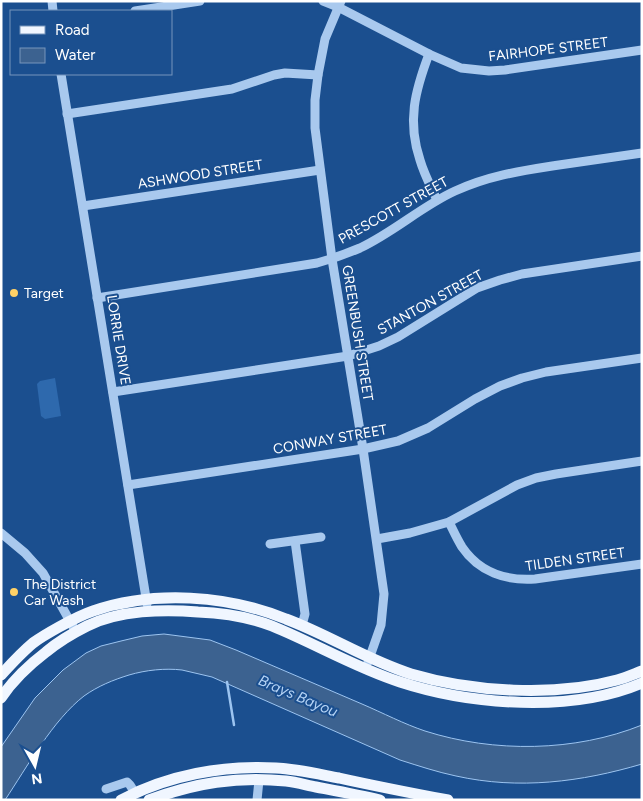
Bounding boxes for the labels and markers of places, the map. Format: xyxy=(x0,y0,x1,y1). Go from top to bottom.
place label: Target xyxy=(24,285,64,302)
marker: Target xyxy=(8,287,20,299)
place label: The District Car Wash xyxy=(24,576,96,609)
marker: The District Car Wash xyxy=(8,586,20,598)

